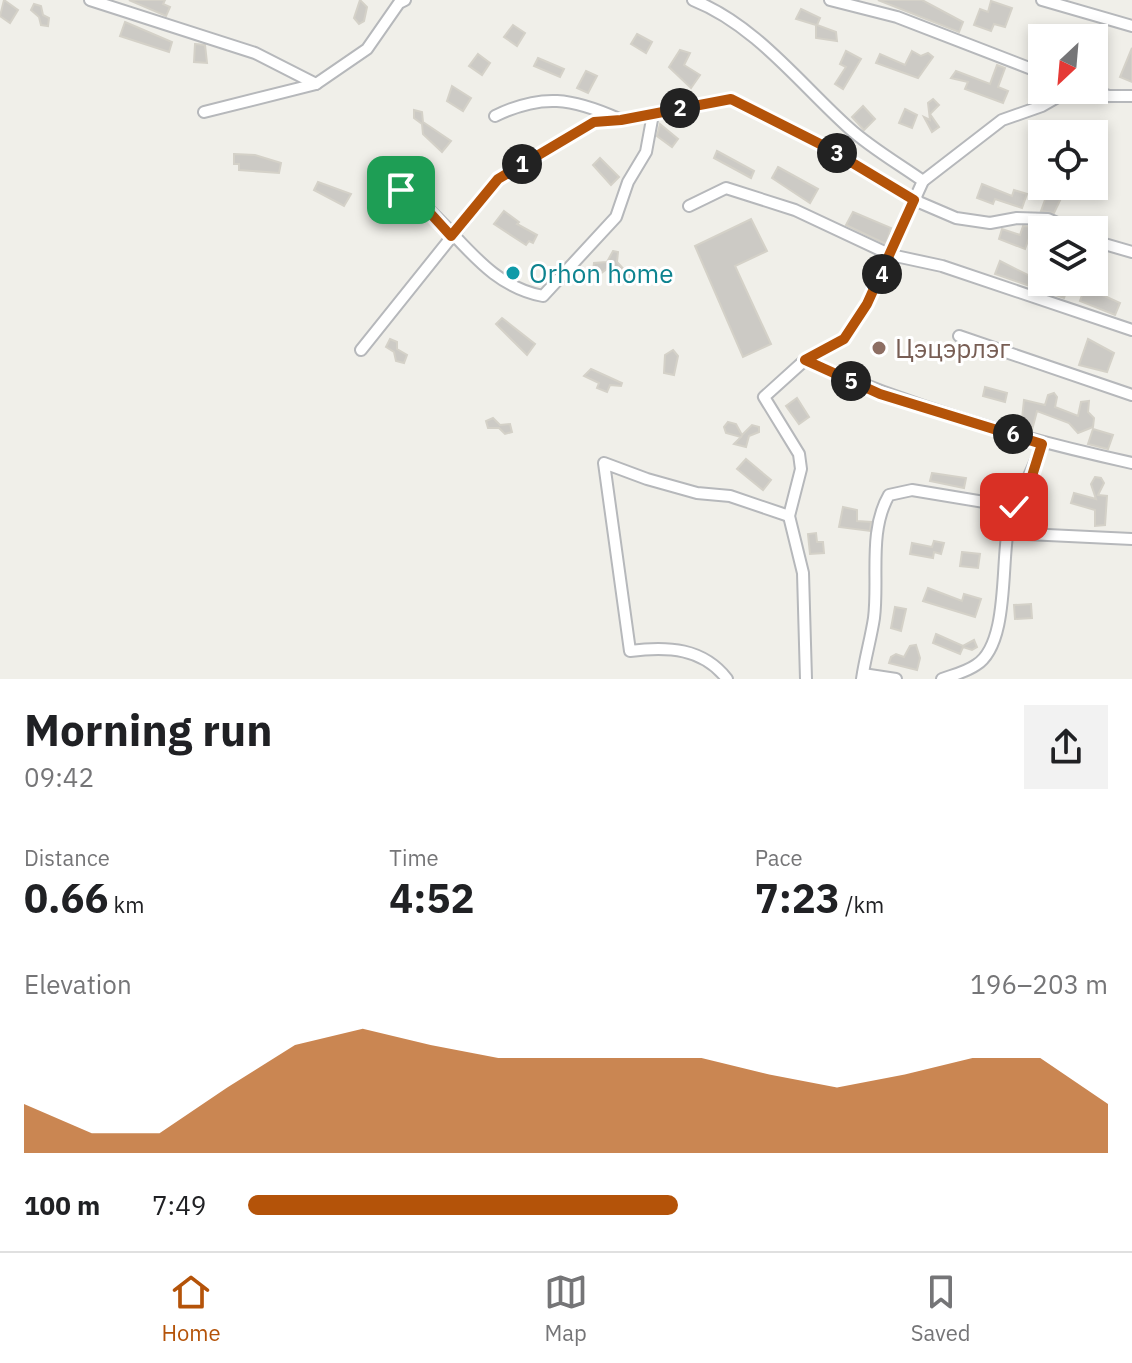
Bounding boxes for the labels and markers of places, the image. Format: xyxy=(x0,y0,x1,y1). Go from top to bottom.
pin: 2 xyxy=(660,88,700,128)
pin: 3 xyxy=(817,133,857,173)
pin: 1 xyxy=(502,144,542,184)
pin xyxy=(367,156,435,224)
pin: 4 xyxy=(862,254,902,294)
place label: Orhon home xyxy=(529,256,673,290)
marker: Orhon home xyxy=(504,264,522,282)
place label: Цэцэрлэг xyxy=(895,331,1011,365)
marker: Цэцэрлэг xyxy=(870,339,888,357)
pin: 5 xyxy=(831,361,871,401)
pin: 6 xyxy=(993,414,1033,454)
pin xyxy=(980,473,1048,541)

